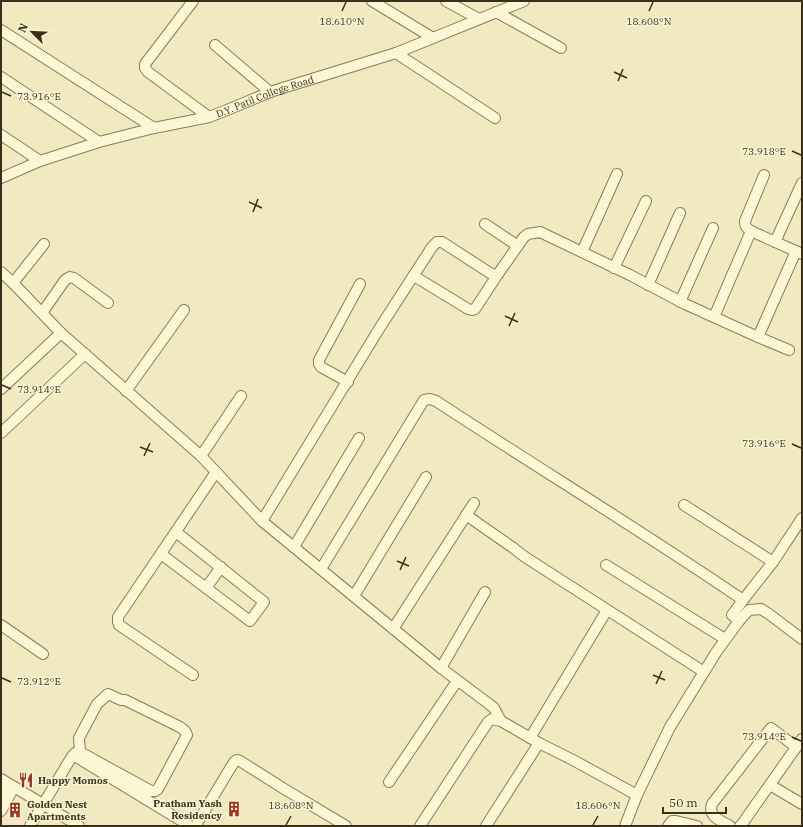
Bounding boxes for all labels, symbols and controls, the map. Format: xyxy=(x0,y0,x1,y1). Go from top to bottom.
north arrow xyxy=(12,12,52,52)
text: 18.610°N xyxy=(319,15,365,28)
text: 18.608°N xyxy=(626,15,672,28)
text: N xyxy=(15,21,31,35)
street label: D.Y. Patil College Road xyxy=(214,72,315,120)
text: 73.916°E xyxy=(17,90,61,103)
text: 73.918°E xyxy=(742,145,786,158)
text: 73.914°E xyxy=(17,383,61,396)
text: 73.916°E xyxy=(742,437,786,450)
text: 73.912°E xyxy=(17,675,61,688)
text: 73.914°E xyxy=(742,730,786,743)
restaurant icon: Happy Momos xyxy=(17,771,35,789)
place label: Happy Momos xyxy=(38,774,108,787)
scale bar xyxy=(663,789,726,815)
text: 50 m xyxy=(669,795,698,810)
place label: Pratham Yash Residency xyxy=(153,797,222,822)
place label: Golden Nest Apartments xyxy=(27,798,87,823)
text: 18.608°N xyxy=(268,799,314,812)
text: 18.606°N xyxy=(575,799,621,812)
building icon: Pratham Yash Residency xyxy=(225,800,243,818)
building icon: Golden Nest Apartments xyxy=(6,801,24,819)

